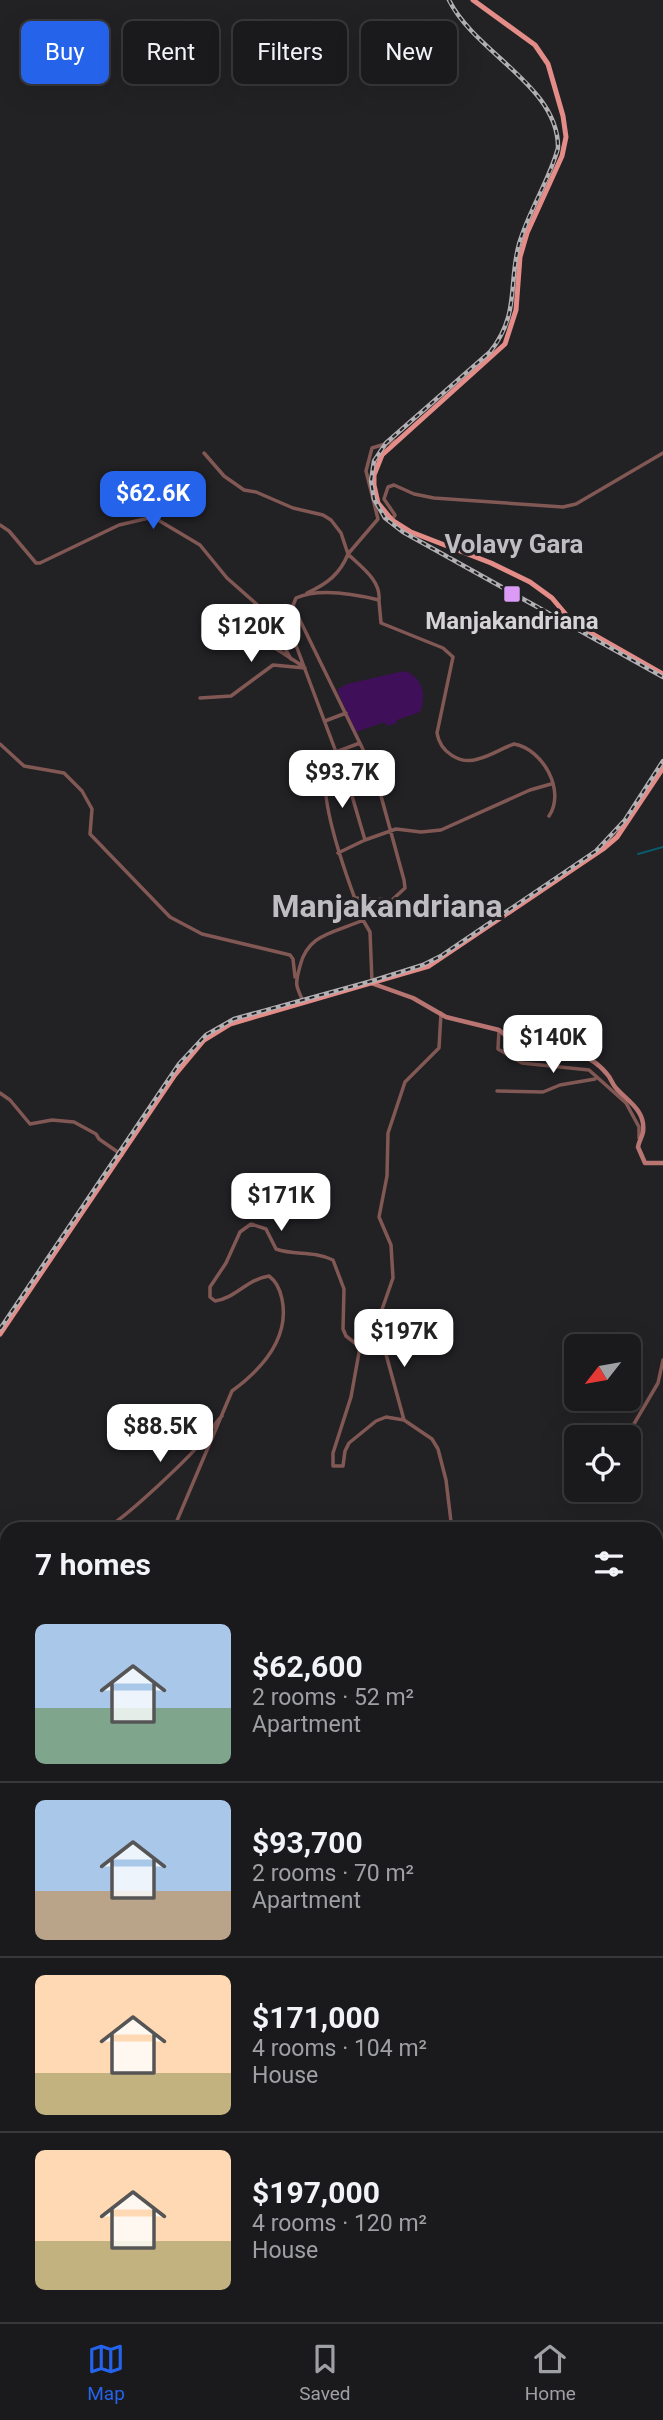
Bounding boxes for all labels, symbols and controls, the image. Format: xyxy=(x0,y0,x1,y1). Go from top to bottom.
chip: Buy xyxy=(21,21,109,84)
chip: Rent xyxy=(123,21,219,84)
chip: Filters xyxy=(233,21,347,84)
chip: New xyxy=(361,21,457,84)
pin: $62.6K xyxy=(96,472,210,531)
text: $62.6K xyxy=(116,480,190,507)
district label: Volavy Gara xyxy=(444,529,584,559)
marker: Manjakandriana xyxy=(502,584,522,604)
pin: $120K xyxy=(202,604,300,664)
place label: Manjakandriana xyxy=(425,607,599,635)
text: $120K xyxy=(217,613,285,640)
pin: $93.7K xyxy=(285,750,399,810)
text: $93.7K xyxy=(305,759,379,786)
district label: Manjakandriana xyxy=(271,887,503,925)
pin: $140K xyxy=(504,1016,602,1075)
text: $140K xyxy=(519,1024,587,1051)
pin: $171K xyxy=(232,1174,330,1233)
text: $171K xyxy=(247,1182,315,1209)
pin: $197K xyxy=(355,1310,453,1369)
text: $197K xyxy=(370,1318,438,1345)
north arrow xyxy=(564,1334,640,1410)
map controls xyxy=(564,1334,641,1502)
pin: $88.5K xyxy=(103,1404,217,1464)
text: $88.5K xyxy=(123,1413,197,1440)
button: locate xyxy=(564,1425,641,1502)
icon: filters xyxy=(590,1545,628,1583)
text: 7 homes xyxy=(35,1547,151,1582)
text: $62,600 xyxy=(252,1649,363,1684)
icon: home xyxy=(91,1652,175,1736)
text: 2 rooms · 52 m² xyxy=(252,1684,414,1711)
text: Apartment xyxy=(252,1711,361,1738)
text: $93,700 xyxy=(252,1825,363,1860)
icon: home xyxy=(91,1828,175,1912)
text: 2 rooms · 70 m² xyxy=(252,1860,414,1887)
text: Apartment xyxy=(252,1887,361,1914)
text: $171,000 xyxy=(252,2000,380,2035)
icon: home xyxy=(91,2003,175,2087)
text: 4 rooms · 104 m² xyxy=(252,2035,427,2062)
text: House xyxy=(252,2062,318,2089)
text: $197,000 xyxy=(252,2175,380,2210)
icon: home xyxy=(91,2178,175,2262)
text: 4 rooms · 120 m² xyxy=(252,2210,427,2237)
text: House xyxy=(252,2237,318,2264)
tab: Map xyxy=(87,2340,125,2405)
tab: Saved xyxy=(299,2340,351,2405)
tab: Home xyxy=(525,2340,576,2405)

